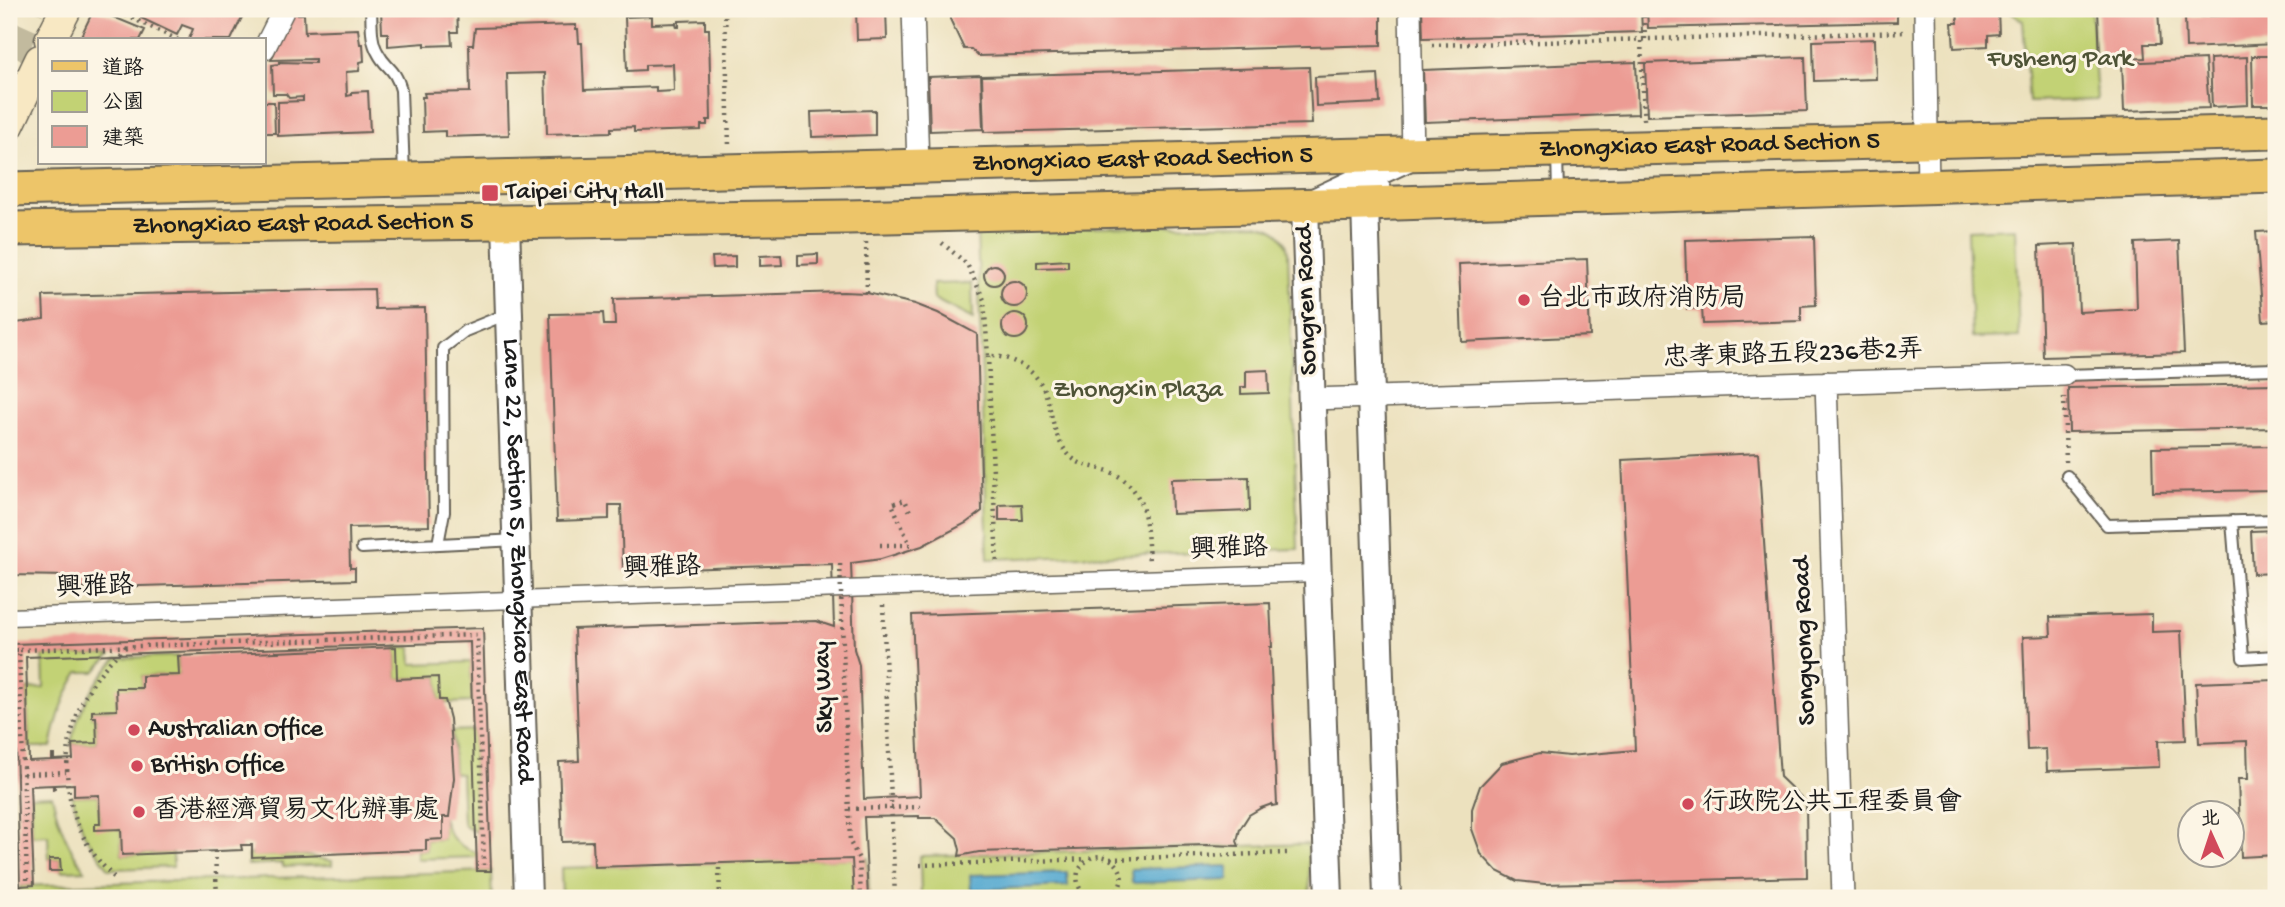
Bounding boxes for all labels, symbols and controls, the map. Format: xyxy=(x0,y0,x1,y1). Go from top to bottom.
legend xyxy=(38,38,266,164)
park label: Fusheng Park xyxy=(1986,45,2135,76)
text: 道路 xyxy=(102,56,144,83)
text: 公園 xyxy=(102,91,144,117)
text: 建築 xyxy=(102,126,144,153)
street label: Zhongxiao East Road Section 5 xyxy=(1539,126,1880,166)
street label: Zhongxiao East Road Section 5 xyxy=(972,141,1314,180)
place label: Taipei City Hall xyxy=(504,178,664,209)
marker: Taipei City Hall xyxy=(480,183,500,203)
street label: Zhongxiao East Road Section 5 xyxy=(132,207,474,243)
street label: Songren Road xyxy=(1290,222,1326,376)
place label: 台北市政府消防局 xyxy=(1538,283,1746,316)
marker: 台北市政府消防局 xyxy=(1516,292,1532,308)
street label: 忠孝東路五段236巷2弄 xyxy=(1662,334,1924,376)
street label: Lane 22, Section 5, Zhongxiao East Road xyxy=(494,338,540,786)
park label: Zhongxin Plaza xyxy=(1053,376,1224,407)
street label: 興雅路 xyxy=(1189,532,1269,568)
street label: 興雅路 xyxy=(622,551,702,587)
street label: Songyong Road xyxy=(1787,554,1824,726)
street label: 興雅路 xyxy=(55,570,135,606)
street label: Sky Way xyxy=(808,640,842,733)
place label: Australian Office xyxy=(148,715,324,746)
marker: Australian Office xyxy=(126,722,142,738)
place label: British Office xyxy=(150,751,285,782)
marker: British Office xyxy=(129,758,145,774)
place label: 行政院公共工程委員會 xyxy=(1702,787,1962,820)
place label: 香港經濟貿易文化辦事處 xyxy=(153,795,439,828)
marker: 行政院公共工程委員會 xyxy=(1680,796,1696,812)
north arrow xyxy=(2176,799,2246,869)
marker: 香港經濟貿易文化辦事處 xyxy=(131,804,147,820)
text: 北 xyxy=(2200,809,2220,833)

